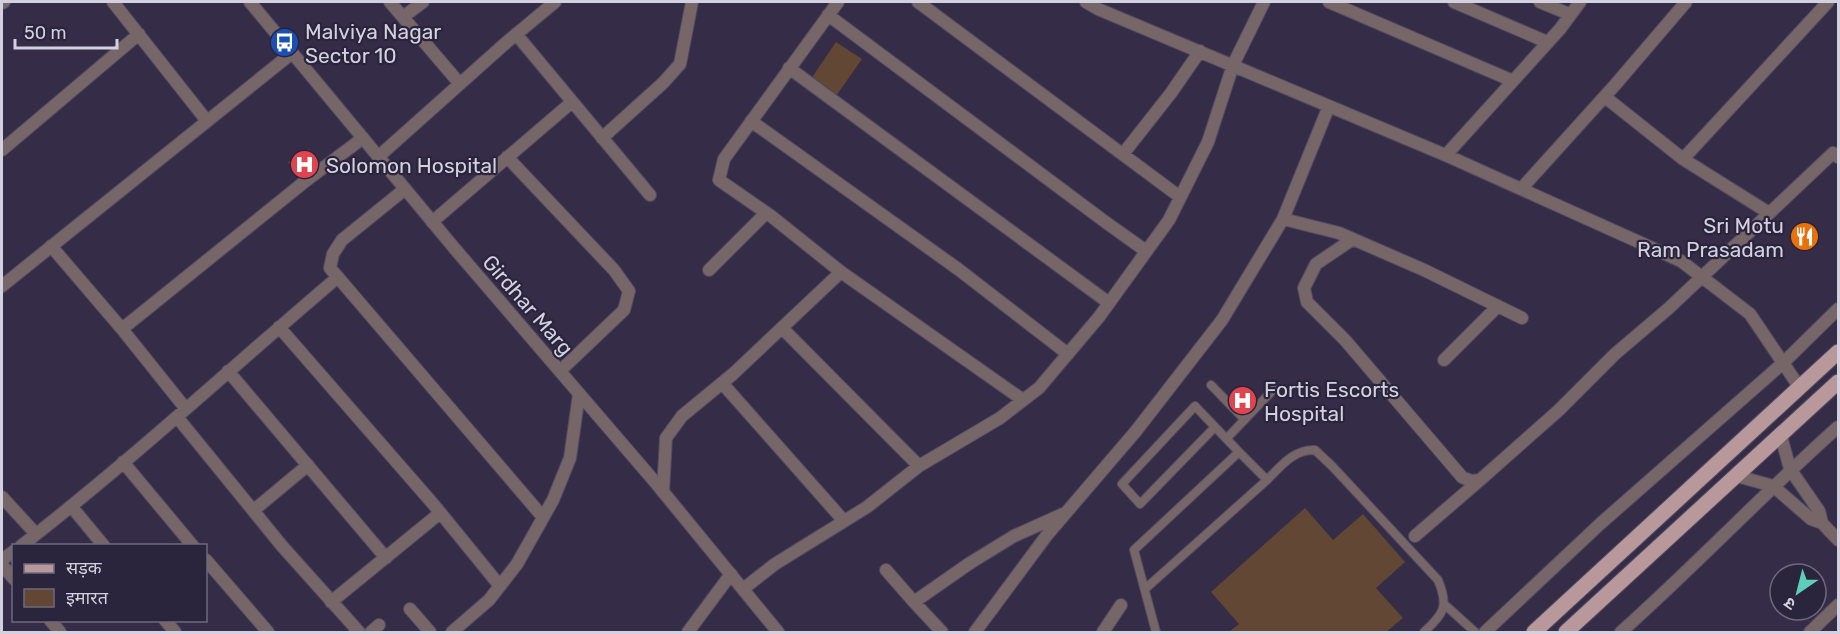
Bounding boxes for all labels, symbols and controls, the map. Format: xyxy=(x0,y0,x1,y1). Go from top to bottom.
scale bar xyxy=(15,12,117,50)
place label: Malviya Nagar Sector 10 xyxy=(305,19,441,68)
text: 50 m xyxy=(24,22,67,44)
bus stop icon: Malviya Nagar Sector 10 xyxy=(268,27,300,59)
hospital icon: Solomon Hospital xyxy=(289,149,321,181)
place label: Solomon Hospital xyxy=(326,153,497,178)
place label: Sri Motu Ram Prasadam xyxy=(1637,213,1784,262)
restaurant icon: Sri Motu Ram Prasadam xyxy=(1789,221,1821,253)
street label: Girdhar Marg xyxy=(477,250,579,360)
place label: Fortis Escorts Hospital xyxy=(1264,377,1399,426)
hospital icon: Fortis Escorts Hospital xyxy=(1227,385,1259,417)
legend xyxy=(12,544,207,622)
text: सड़क xyxy=(66,557,103,579)
north arrow xyxy=(1768,562,1828,622)
text: इमारत xyxy=(66,587,109,609)
text: उ xyxy=(1780,593,1799,614)

